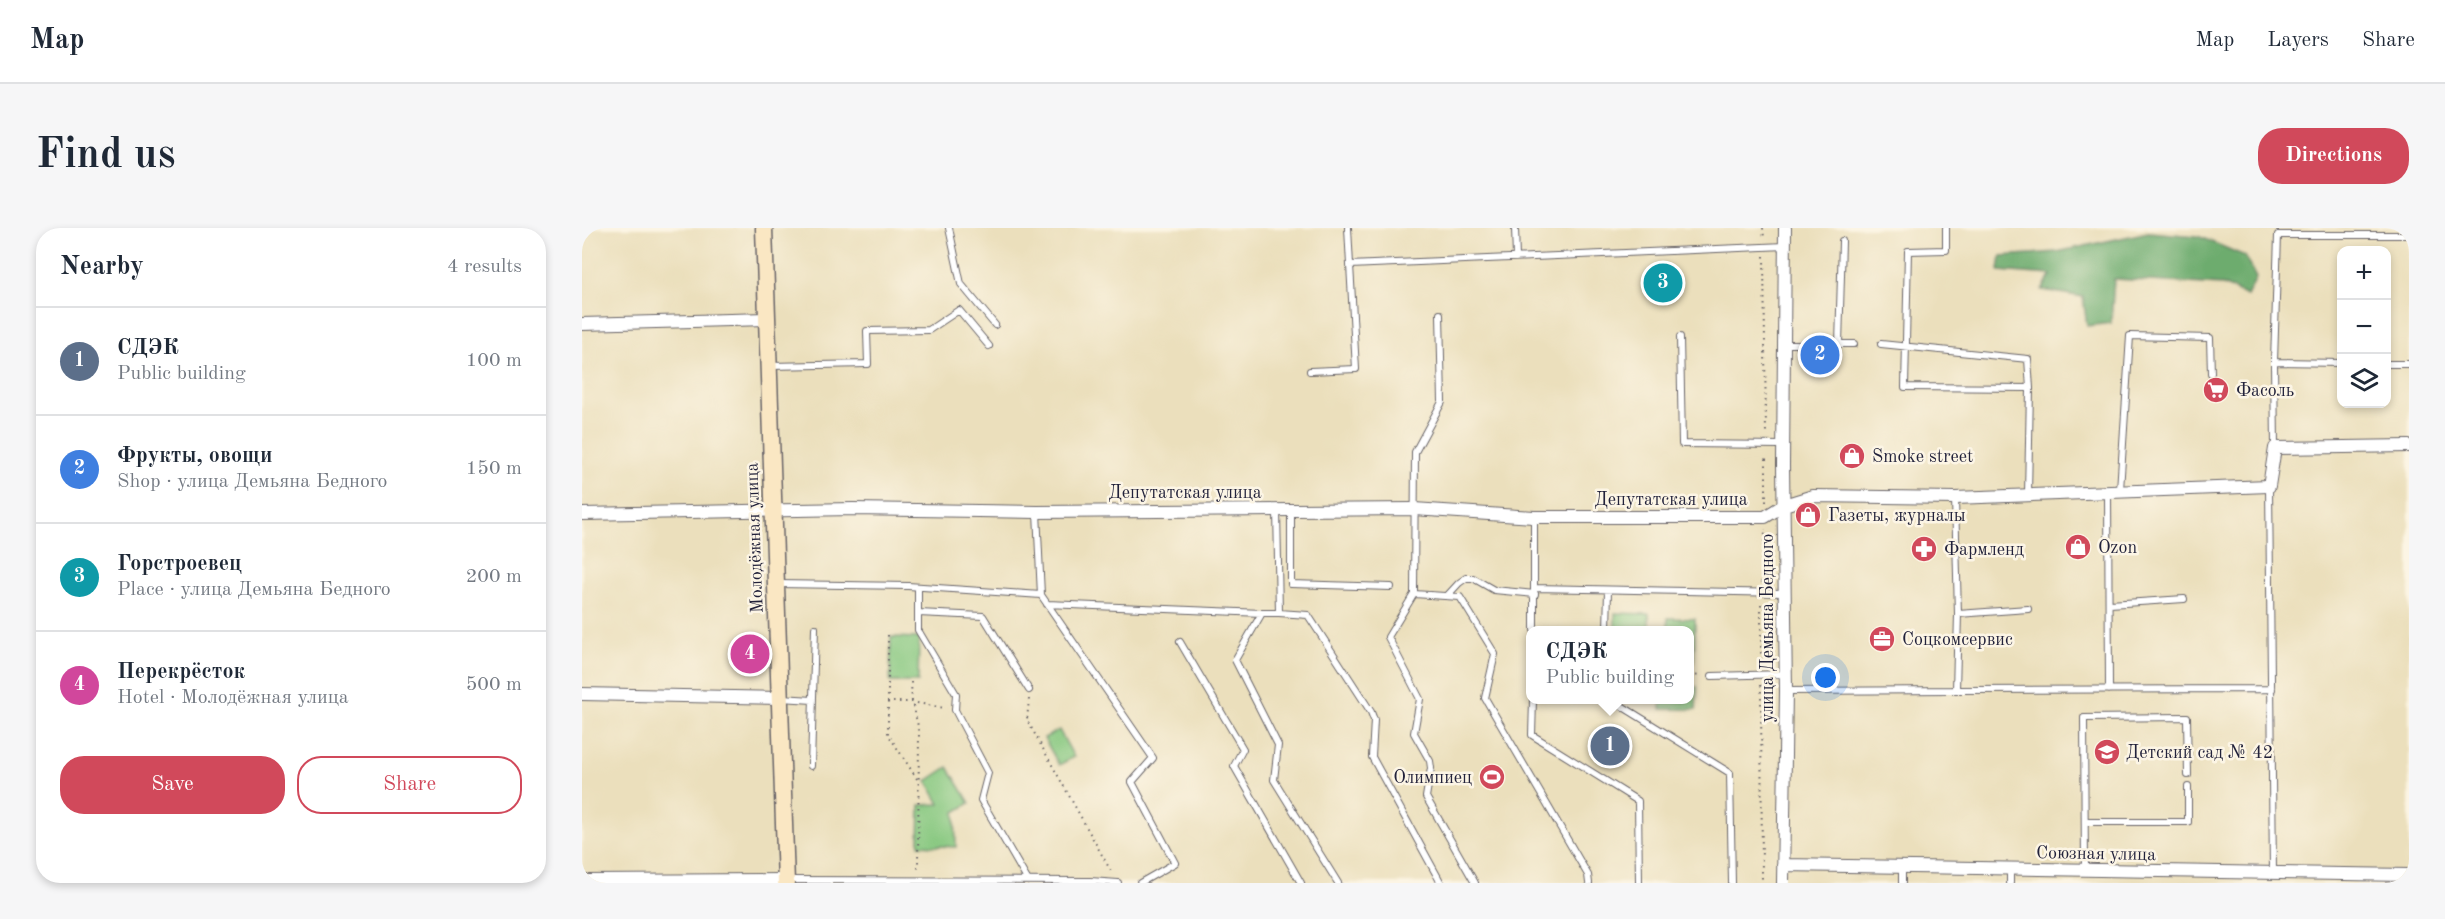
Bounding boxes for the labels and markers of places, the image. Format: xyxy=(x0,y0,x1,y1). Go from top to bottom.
pin: 3 xyxy=(1644,260,1682,306)
pin: 2 xyxy=(1800,332,1840,378)
supermarket icon: Фасоль xyxy=(2201,375,2231,405)
place label: Фасоль xyxy=(2236,382,2294,400)
shop icon: Smoke street xyxy=(1837,441,1867,471)
place label: Smoke street xyxy=(1872,448,1973,466)
shop icon: Газеты, журналы xyxy=(1793,500,1823,530)
place label: Газеты, журналы xyxy=(1828,507,1966,525)
shop icon: Ozon xyxy=(2063,532,2093,562)
pharmacy icon: Фармленд xyxy=(1909,534,1939,564)
place label: Ozon xyxy=(2098,539,2137,557)
place label: Фармленд xyxy=(1944,541,2024,559)
office icon: Соцкомсервис xyxy=(1867,624,1897,654)
place label: Соцкомсервис xyxy=(1902,631,2013,649)
pin: 4 xyxy=(730,632,770,676)
pin: 1 xyxy=(1590,724,1630,768)
school or university icon: Детский сад № 42 xyxy=(2092,737,2122,767)
place label: Детский сад № 42 xyxy=(2126,744,2273,762)
sports icon: Олимпиец xyxy=(1477,762,1507,792)
place label: Олимпиец xyxy=(1393,769,1472,787)

